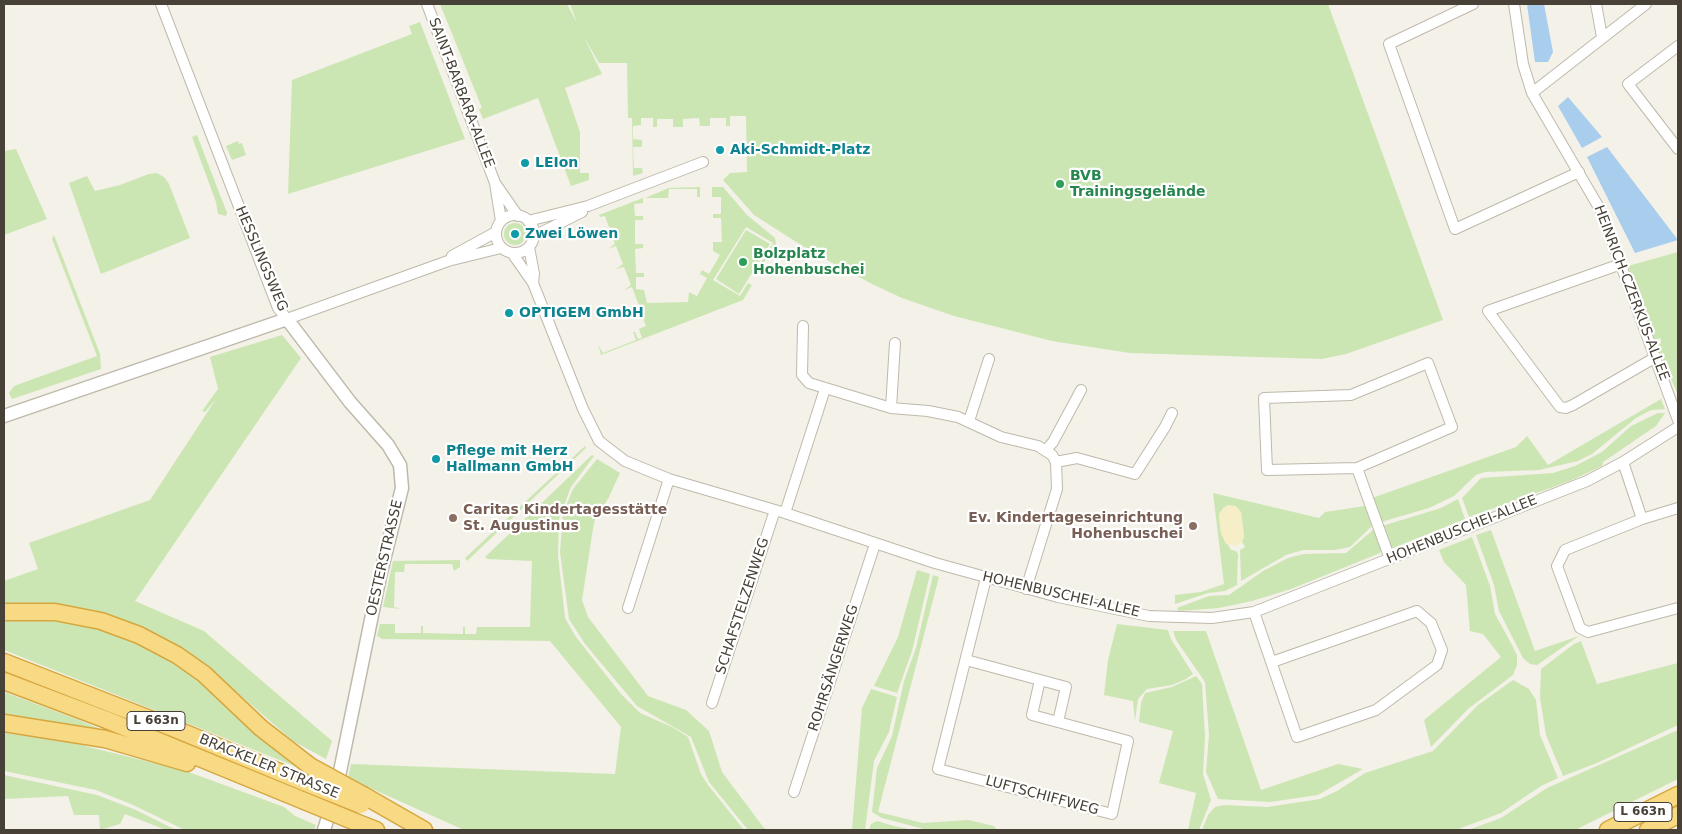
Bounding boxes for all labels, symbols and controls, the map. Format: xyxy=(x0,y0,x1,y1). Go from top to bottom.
street label: SAINT-BARBARA-ALLEE xyxy=(425,16,497,170)
place label: Aki-Schmidt-Platz xyxy=(730,142,870,158)
marker: Aki-Schmidt-Platz xyxy=(714,144,726,156)
place label: LEIon xyxy=(535,155,578,171)
marker: LEIon xyxy=(519,157,531,169)
place label: BVB Trainingsgelände xyxy=(1070,168,1205,200)
marker: BVB Trainingsgelände xyxy=(1054,178,1066,190)
street label: HEINRICH-CZERKUS-ALLEE xyxy=(1590,203,1672,383)
street label: HESSLINGSWEG xyxy=(231,204,291,314)
place label: Zwei Löwen xyxy=(525,226,618,242)
marker: Zwei Löwen xyxy=(509,228,521,240)
place label: Bolzplatz Hohenbuschei xyxy=(753,246,865,278)
marker: Bolzplatz Hohenbuschei xyxy=(737,256,749,268)
place label: OPTIGEM GmbH xyxy=(519,305,644,321)
marker: OPTIGEM GmbH xyxy=(503,307,515,319)
place label: Pflege mit Herz Hallmann GmbH xyxy=(446,443,573,476)
marker: Pflege mit Herz Hallmann GmbH xyxy=(430,453,442,465)
street label: HOHENBUSCHEI-ALLEE xyxy=(1384,492,1540,568)
street label: OESTERSTRASSE xyxy=(363,498,407,618)
place label: Caritas Kindertagesstätte St. Augustinus xyxy=(463,502,667,534)
place label: Ev. Kindertageseinrichtung Hohenbuschei xyxy=(968,510,1183,542)
marker: Caritas Kindertagesstätte St. Augustinus xyxy=(447,512,459,524)
marker: Ev. Kindertageseinrichtung Hohenbuschei xyxy=(1187,520,1199,532)
street label: SCHAFSTELZENWEG xyxy=(713,535,773,677)
street label: HOHENBUSCHEI-ALLEE xyxy=(981,569,1141,621)
street label: ROHRSÄNGERWEG xyxy=(806,602,862,734)
road number: L 663n xyxy=(127,711,185,730)
street label: BRACKELER STRASSE xyxy=(197,731,341,803)
street label: LUFTSCHIFFWEG xyxy=(983,773,1101,819)
road number: L 663n xyxy=(1614,802,1672,822)

